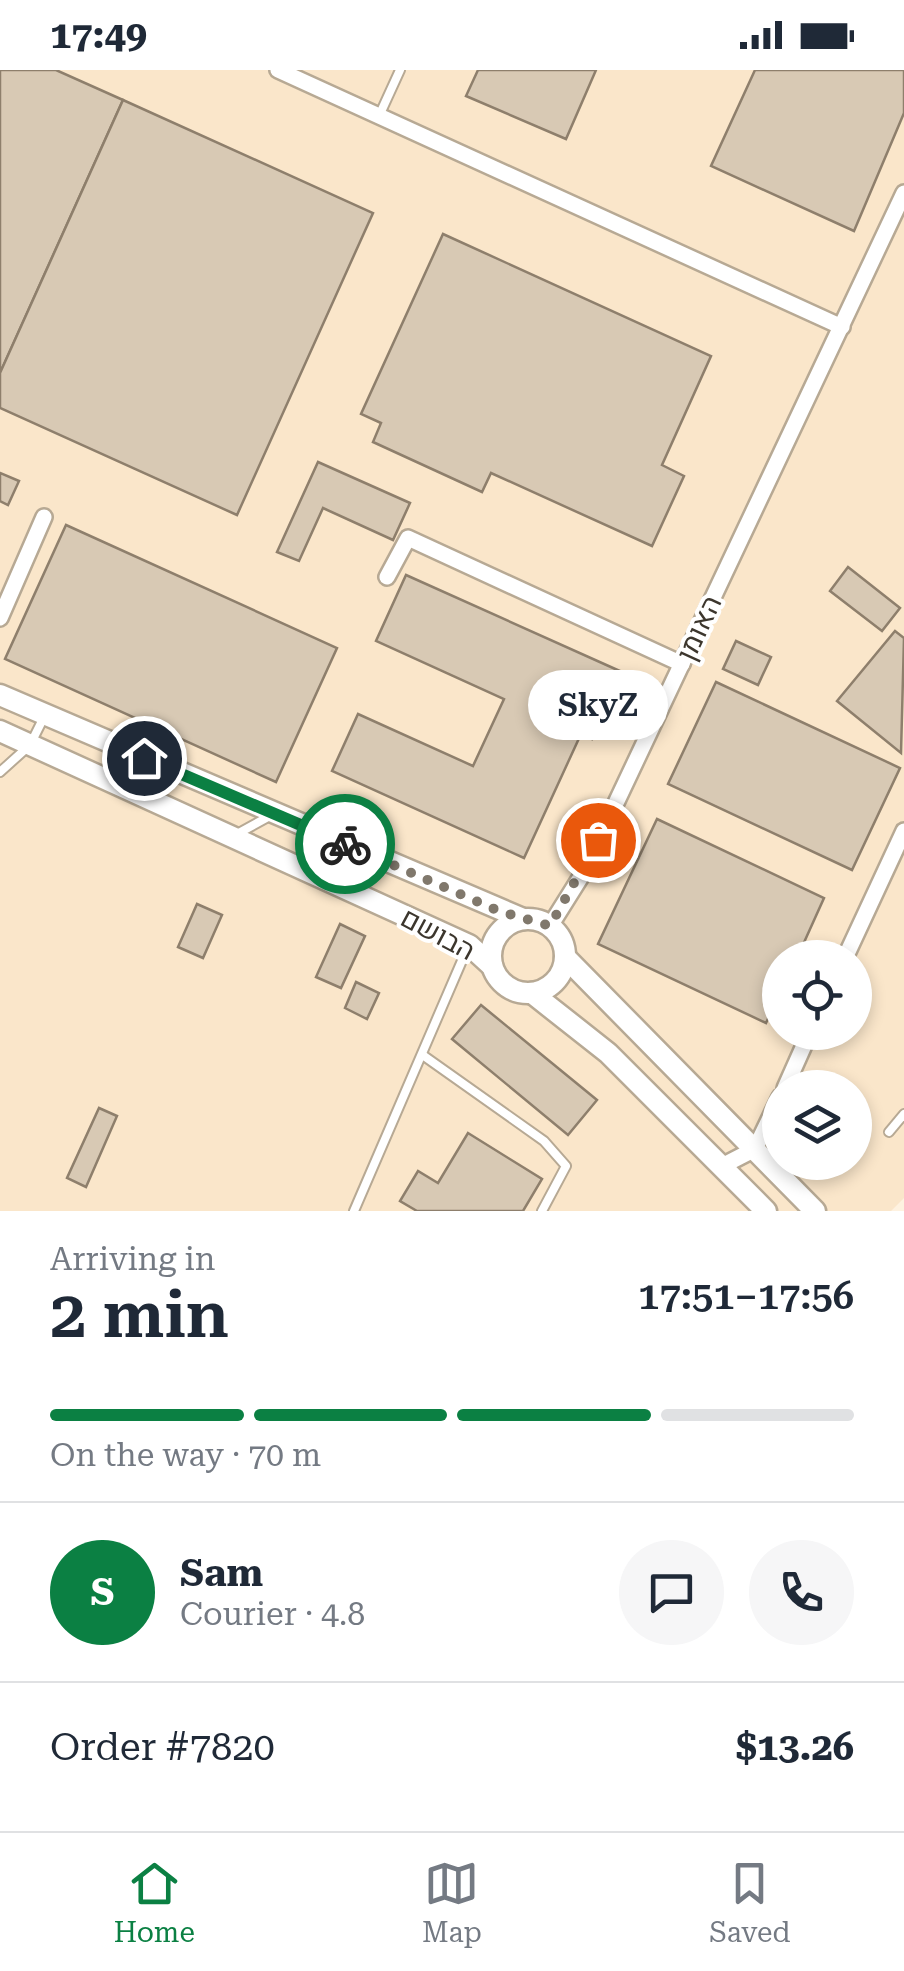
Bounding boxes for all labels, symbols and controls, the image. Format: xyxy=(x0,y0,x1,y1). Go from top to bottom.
text: 17:49 xyxy=(50,13,147,57)
street label: האומן xyxy=(670,590,728,666)
callout: SkyZ xyxy=(528,670,668,740)
text: SkyZ xyxy=(558,686,638,724)
pin xyxy=(102,716,187,801)
icon: home xyxy=(117,731,172,786)
courier xyxy=(295,794,395,894)
pin xyxy=(556,798,641,883)
icon: bag xyxy=(571,813,626,868)
icon: bike xyxy=(318,817,373,872)
street label: הבושם xyxy=(395,901,481,967)
map controls xyxy=(762,940,872,1180)
button: locate xyxy=(762,940,872,1050)
button: layers xyxy=(762,1070,872,1180)
text: Arriving in xyxy=(50,1240,215,1278)
text: 17:51–17:56 xyxy=(638,1274,854,1318)
text: 2 min xyxy=(50,1277,229,1353)
text: On the way · 70 m xyxy=(50,1436,321,1474)
button: chat xyxy=(619,1540,724,1645)
button: phone xyxy=(749,1540,854,1645)
text: Sam xyxy=(180,1551,263,1595)
text: S xyxy=(91,1570,114,1614)
text: Courier · 4.8 xyxy=(180,1595,365,1633)
text: Order #7820 xyxy=(50,1725,275,1769)
text: $13.26 xyxy=(736,1725,854,1769)
tab: Home xyxy=(114,1856,195,1949)
tab: Map xyxy=(422,1856,482,1949)
tab: Saved xyxy=(709,1856,790,1949)

